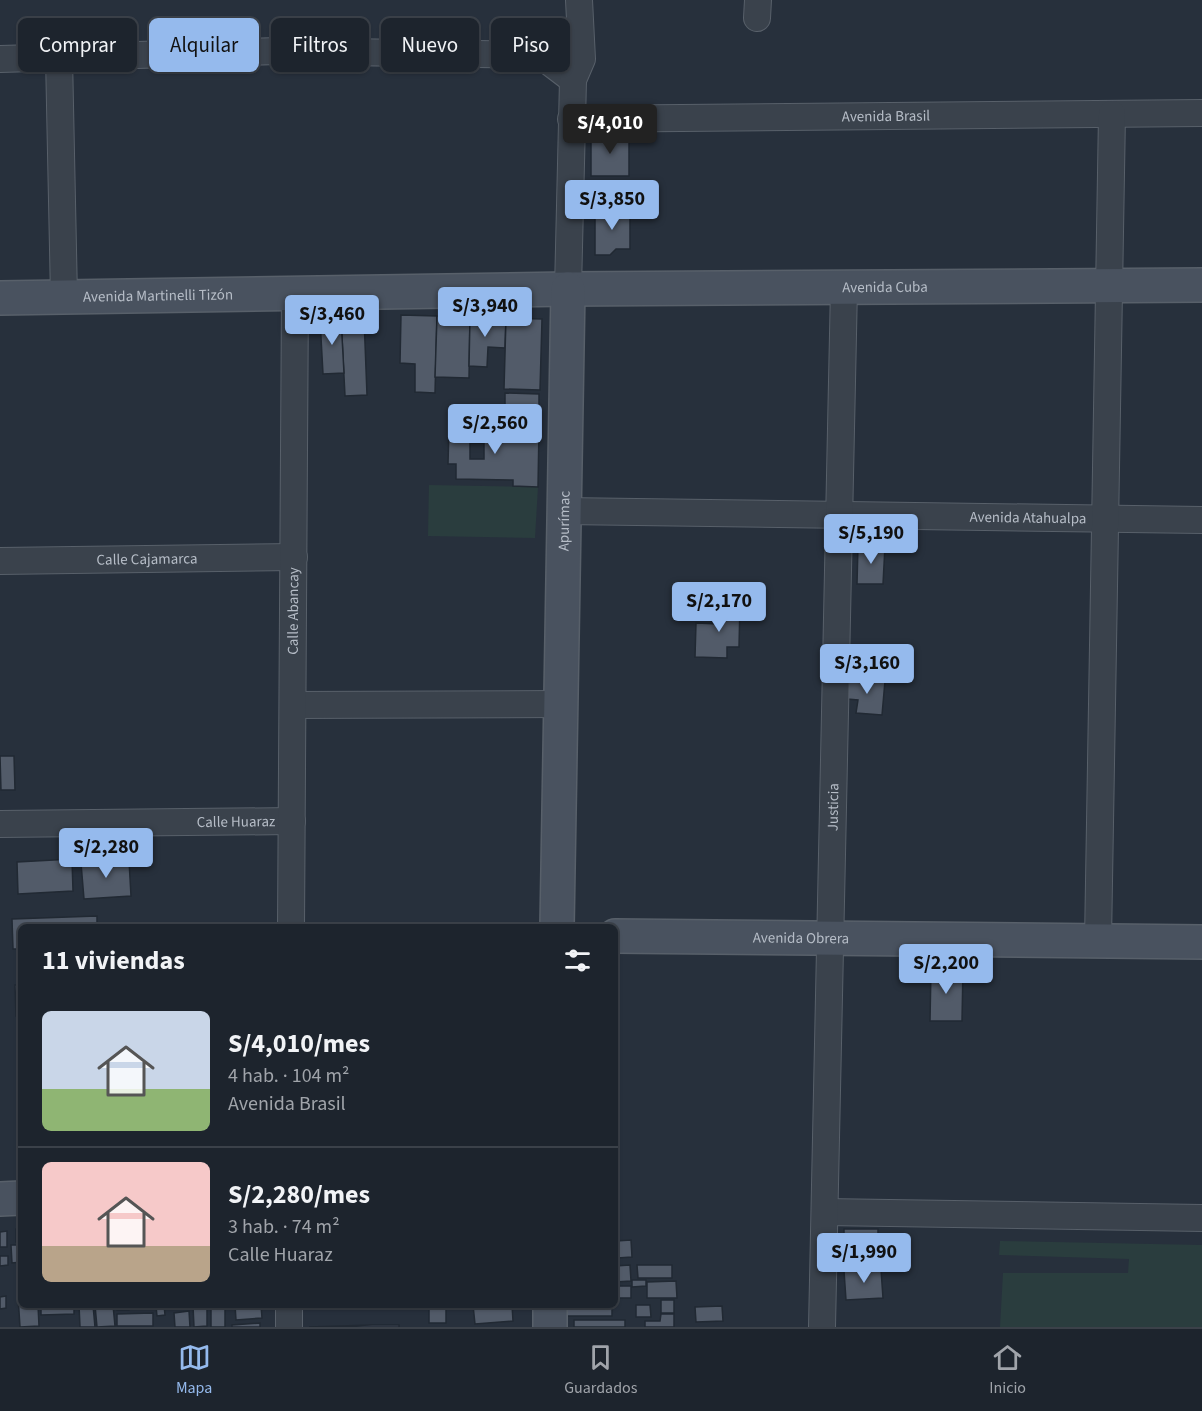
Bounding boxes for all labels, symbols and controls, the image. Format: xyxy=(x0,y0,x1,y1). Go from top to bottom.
chip: Comprar xyxy=(18,18,137,72)
chip: Alquilar xyxy=(149,18,259,72)
chip: Filtros xyxy=(271,18,369,72)
chip: Nuevo xyxy=(381,18,479,72)
chip: Piso xyxy=(491,18,570,72)
pin: S/4,010 xyxy=(555,104,665,155)
street label: Avenida Brasil xyxy=(842,105,930,127)
text: S/4,010 xyxy=(577,109,643,137)
pin: S/3,850 xyxy=(557,180,667,231)
text: S/3,850 xyxy=(579,185,645,213)
street label: Avenida Cuba xyxy=(842,276,928,298)
street label: Avenida Martinelli Tizón xyxy=(83,284,233,307)
pin: S/3,940 xyxy=(430,287,540,338)
text: S/3,940 xyxy=(452,292,518,320)
pin: S/3,460 xyxy=(277,295,387,346)
text: S/3,460 xyxy=(299,300,365,328)
pin: S/2,560 xyxy=(440,404,550,455)
text: S/2,560 xyxy=(462,409,528,437)
street label: Apurímac xyxy=(553,491,575,551)
street label: Avenida Atahualpa xyxy=(969,506,1087,529)
pin: S/5,190 xyxy=(816,514,926,565)
text: S/5,190 xyxy=(838,519,904,547)
street label: Calle Cajamarca xyxy=(96,548,198,570)
street label: Calle Abancay xyxy=(282,567,304,655)
pin: S/2,170 xyxy=(664,582,774,633)
text: S/2,170 xyxy=(686,587,752,615)
pin: S/3,160 xyxy=(812,644,922,695)
text: S/3,160 xyxy=(834,649,900,677)
street label: Justicia xyxy=(822,783,844,831)
street label: Calle Huaraz xyxy=(197,811,275,832)
pin: S/2,280 xyxy=(51,828,161,879)
text: S/2,280 xyxy=(73,833,139,861)
street label: Avenida Obrera xyxy=(753,927,849,949)
text: 11 viviendas xyxy=(42,942,185,979)
icon: filters xyxy=(561,944,594,977)
pin: S/2,200 xyxy=(891,944,1001,995)
text: S/2,200 xyxy=(913,949,979,977)
text: S/4,010/mes xyxy=(228,1025,370,1062)
icon: home xyxy=(90,1035,162,1107)
text: 4 hab. · 104 m² xyxy=(228,1062,349,1090)
text: Avenida Brasil xyxy=(228,1090,346,1118)
text: S/2,280/mes xyxy=(228,1176,370,1213)
icon: home xyxy=(90,1186,162,1258)
text: 3 hab. · 74 m² xyxy=(228,1213,340,1241)
pin: S/1,990 xyxy=(809,1233,919,1284)
text: S/1,990 xyxy=(831,1238,897,1266)
text: Calle Huaraz xyxy=(228,1241,333,1269)
tab: Mapa xyxy=(176,1341,212,1399)
tab: Guardados xyxy=(564,1341,637,1399)
tab: Inicio xyxy=(989,1341,1026,1399)

